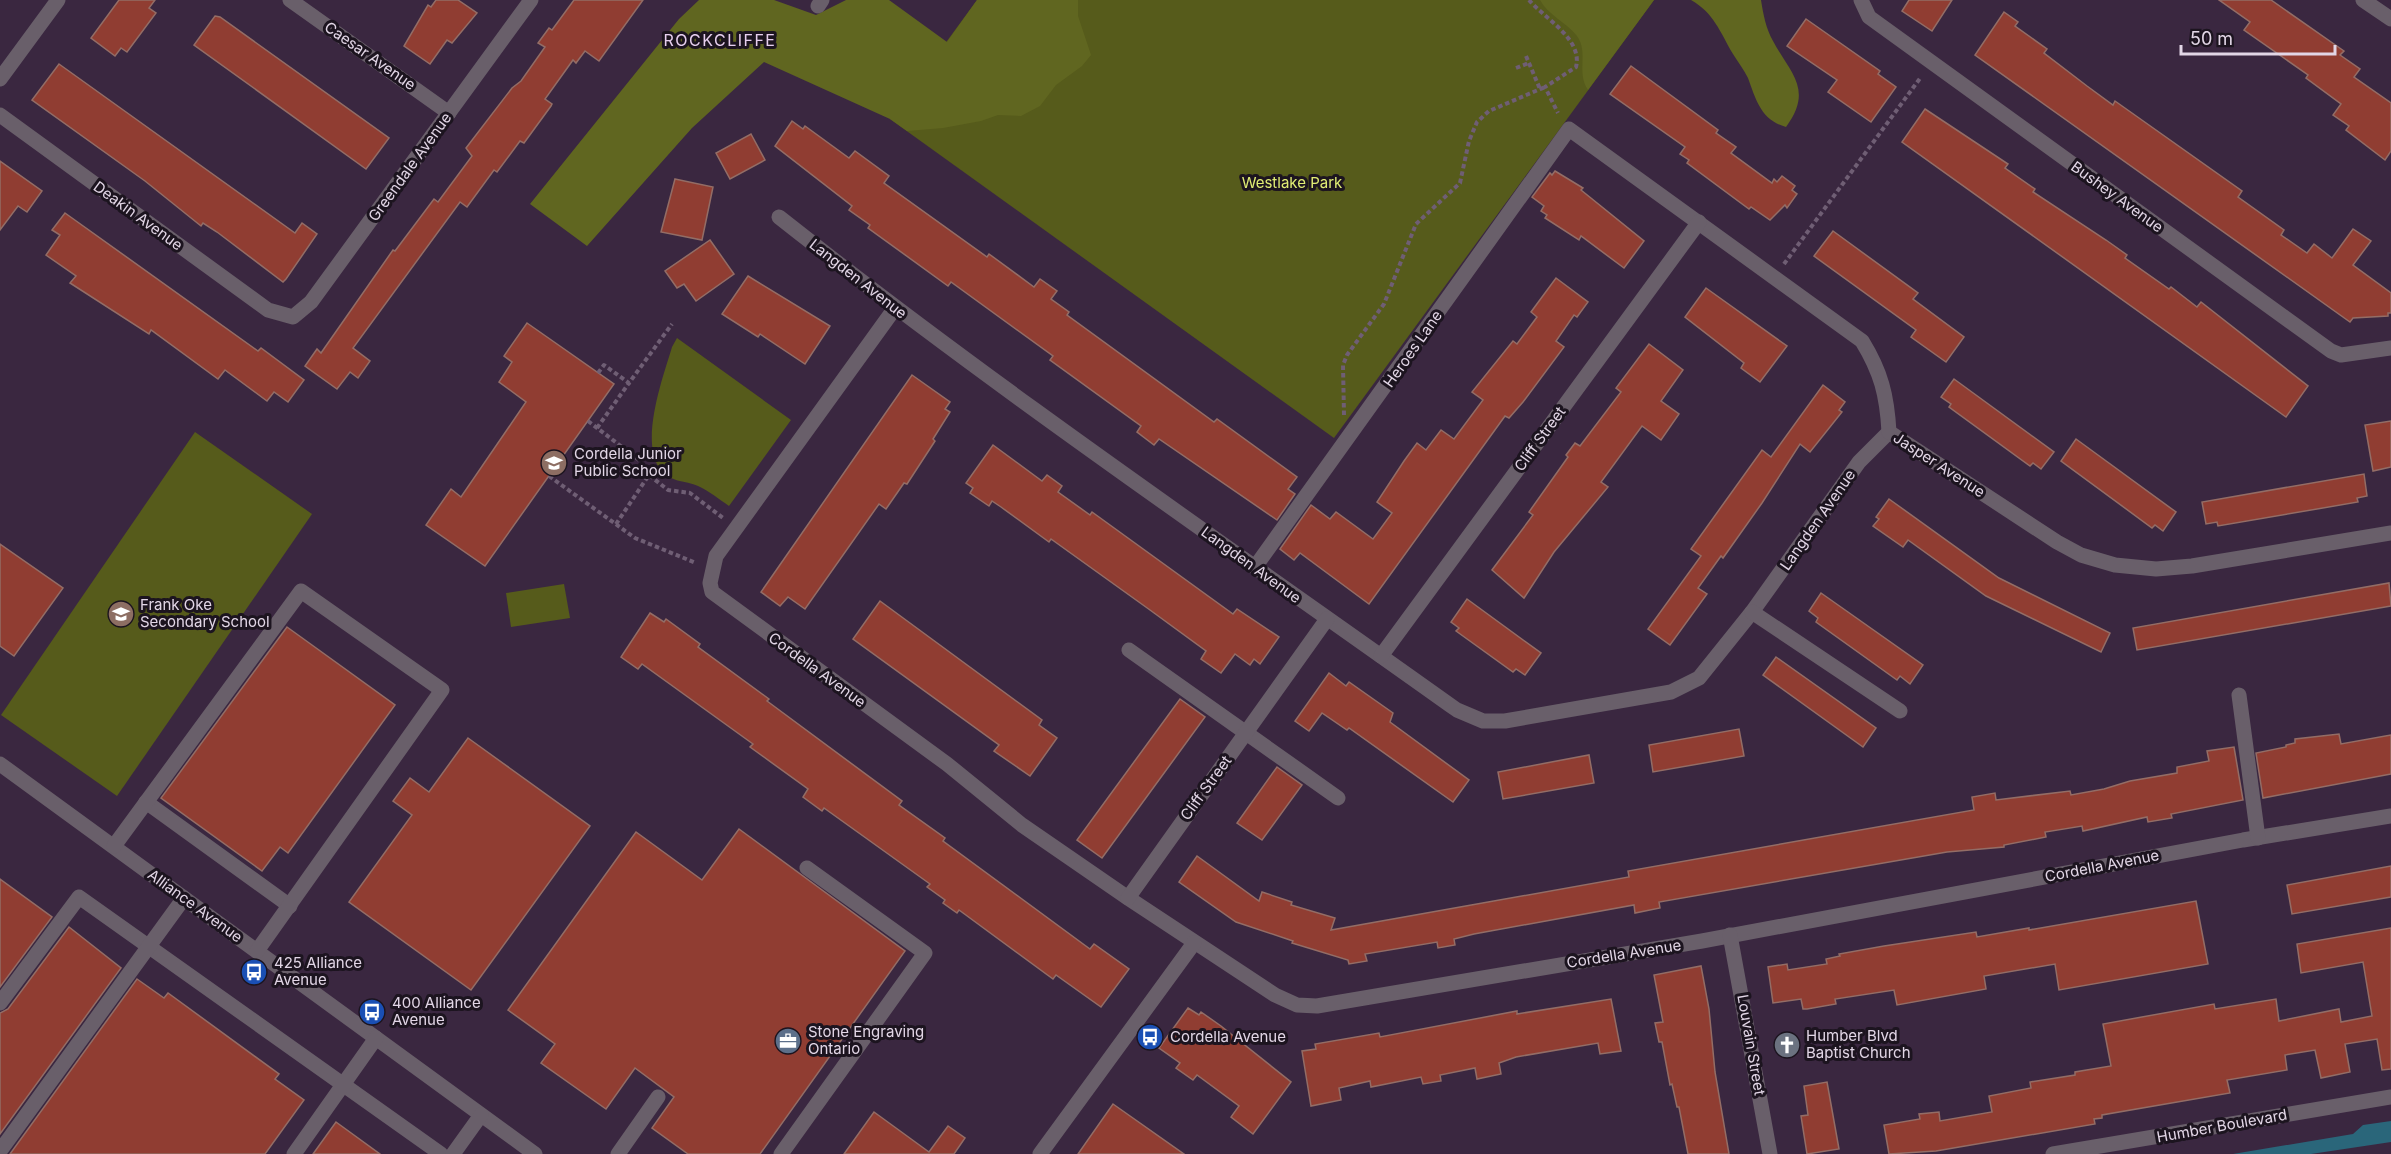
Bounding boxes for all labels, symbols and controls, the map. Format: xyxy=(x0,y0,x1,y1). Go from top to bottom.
street label: Caesar Avenue xyxy=(321,17,420,94)
scale bar xyxy=(2181,18,2336,56)
text: 50 m xyxy=(2190,28,2233,49)
district label: ROCKCLIFFE xyxy=(664,30,776,50)
street label: Greendale Avenue xyxy=(364,109,455,225)
street label: Bushey Avenue xyxy=(2068,157,2167,236)
park label: Westlake Park xyxy=(1242,173,1343,192)
street label: Deakin Avenue xyxy=(90,177,187,254)
street label: Langden Avenue xyxy=(806,235,911,323)
street label: Heroes Lane xyxy=(1379,307,1446,391)
street label: Cliff Street xyxy=(1510,403,1569,475)
street label: Jasper Avenue xyxy=(1890,428,1989,501)
place label: Cordella Junior Public School xyxy=(574,444,682,480)
school or university icon: Cordella Junior Public School xyxy=(539,448,569,478)
street label: Langden Avenue xyxy=(1776,466,1859,574)
street label: Langden Avenue xyxy=(1198,522,1305,607)
place label: Frank Oke Secondary School xyxy=(140,595,270,631)
school or university icon: Frank Oke Secondary School xyxy=(106,599,136,629)
street label: Cordella Avenue xyxy=(765,628,870,711)
street label: Cliff Street xyxy=(1176,752,1235,824)
street label: Cordella Avenue xyxy=(2043,845,2161,886)
street label: Alliance Avenue xyxy=(144,865,246,946)
street label: Cordella Avenue xyxy=(1565,935,1683,972)
place label: 425 Alliance Avenue xyxy=(274,953,362,989)
bus stop icon: 425 Alliance Avenue xyxy=(239,957,269,987)
place label: 400 Alliance Avenue xyxy=(392,993,481,1029)
street label: Louvain Street xyxy=(1733,993,1770,1097)
bus stop icon: 400 Alliance Avenue xyxy=(357,997,387,1027)
place label: Stone Engraving Ontario xyxy=(808,1022,924,1058)
bus stop icon: Cordella Avenue xyxy=(1135,1022,1165,1052)
office icon: Stone Engraving Ontario xyxy=(773,1026,803,1056)
place label: Humber Blvd Baptist Church xyxy=(1806,1026,1911,1062)
place label: Cordella Avenue xyxy=(1170,1027,1286,1046)
church icon: Humber Blvd Baptist Church xyxy=(1772,1030,1802,1060)
street label: Humber Boulevard xyxy=(2155,1105,2289,1146)

